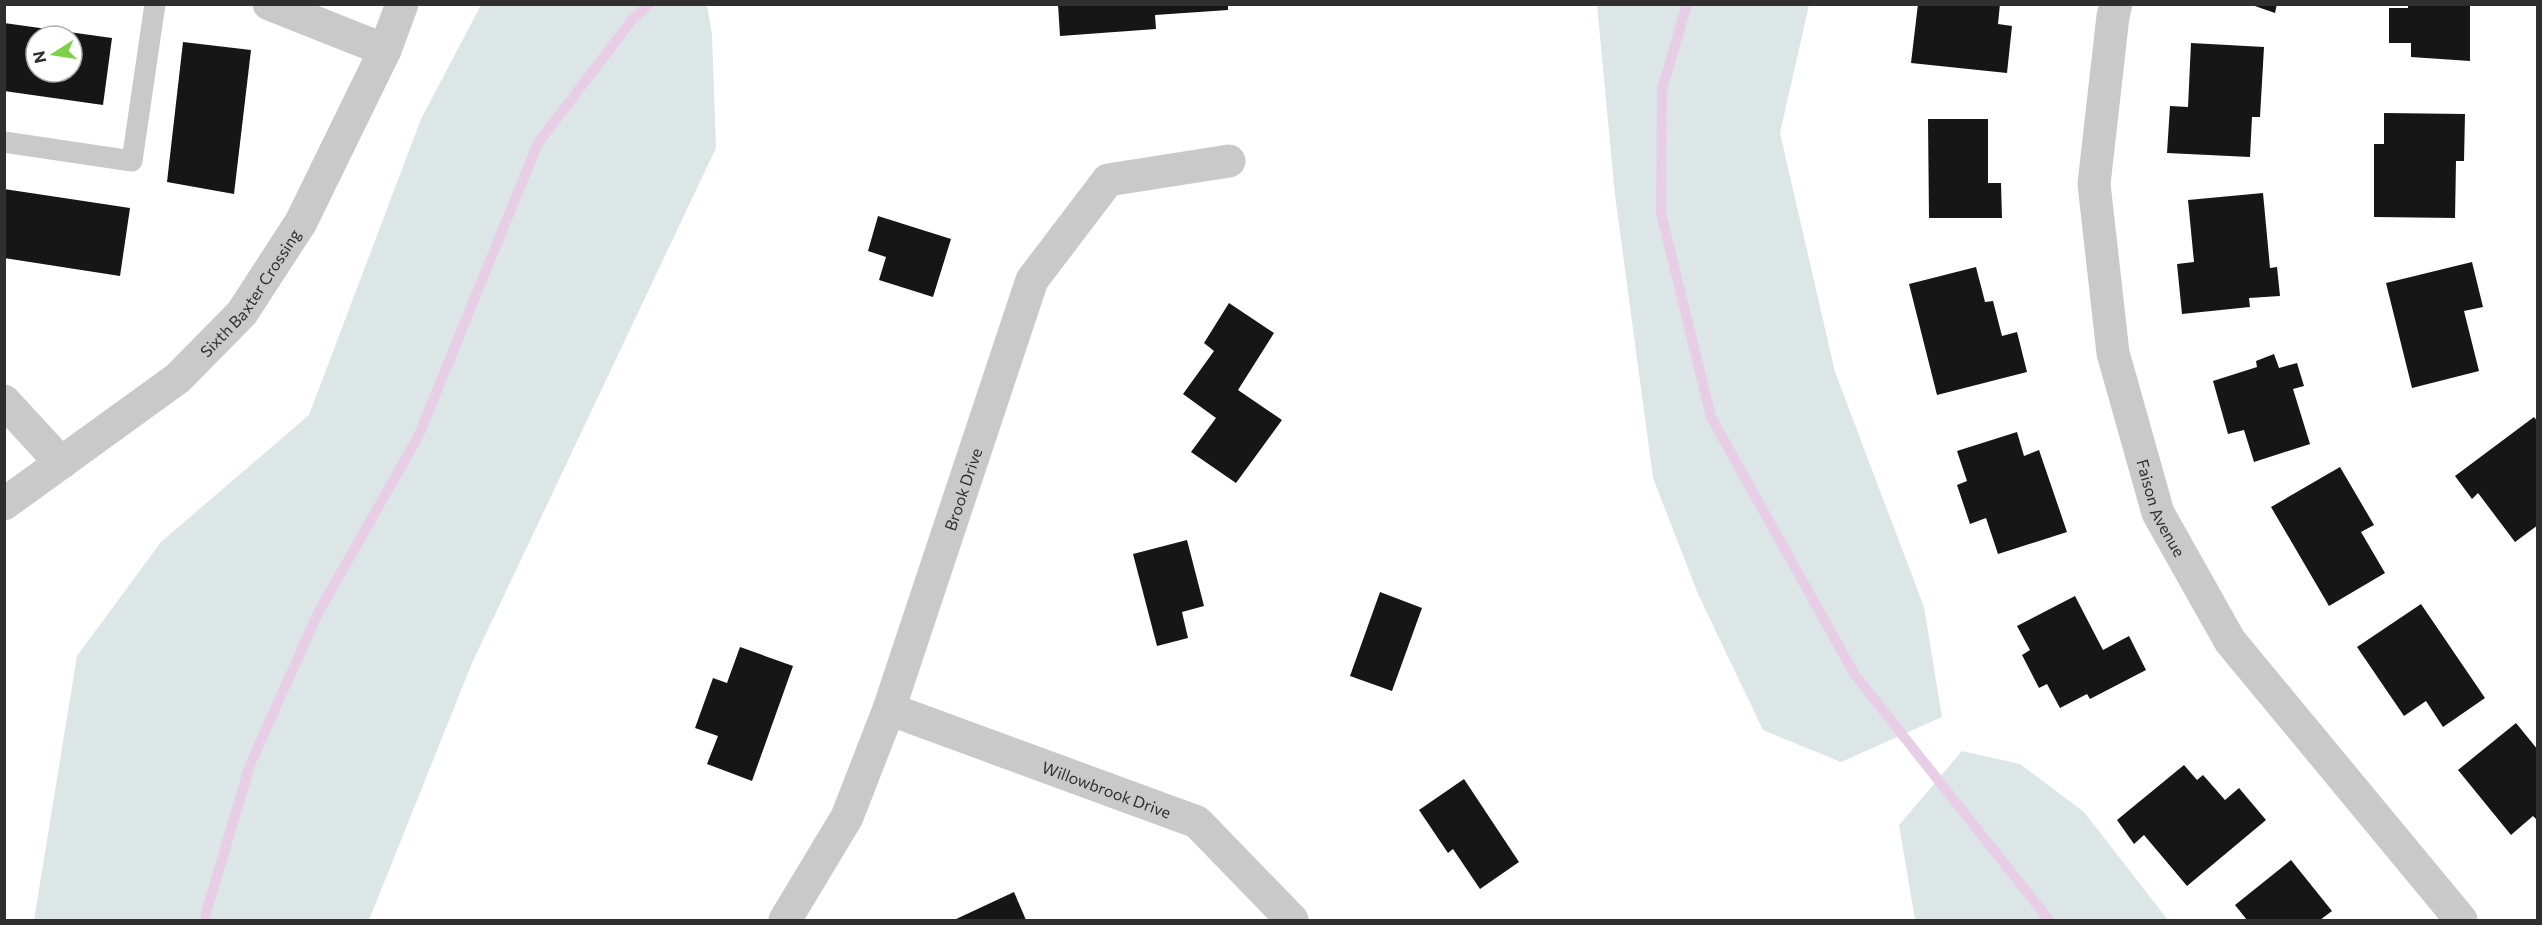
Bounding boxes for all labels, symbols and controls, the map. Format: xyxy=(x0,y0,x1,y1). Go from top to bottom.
north arrow xyxy=(24,24,84,84)
text: N xyxy=(28,49,49,65)
street label: Sixth Baxter Crossing xyxy=(195,225,304,360)
street label: Brook Drive xyxy=(940,445,985,533)
street label: Faison Avenue xyxy=(2134,457,2190,560)
street label: Willowbrook Drive xyxy=(1040,757,1174,821)

